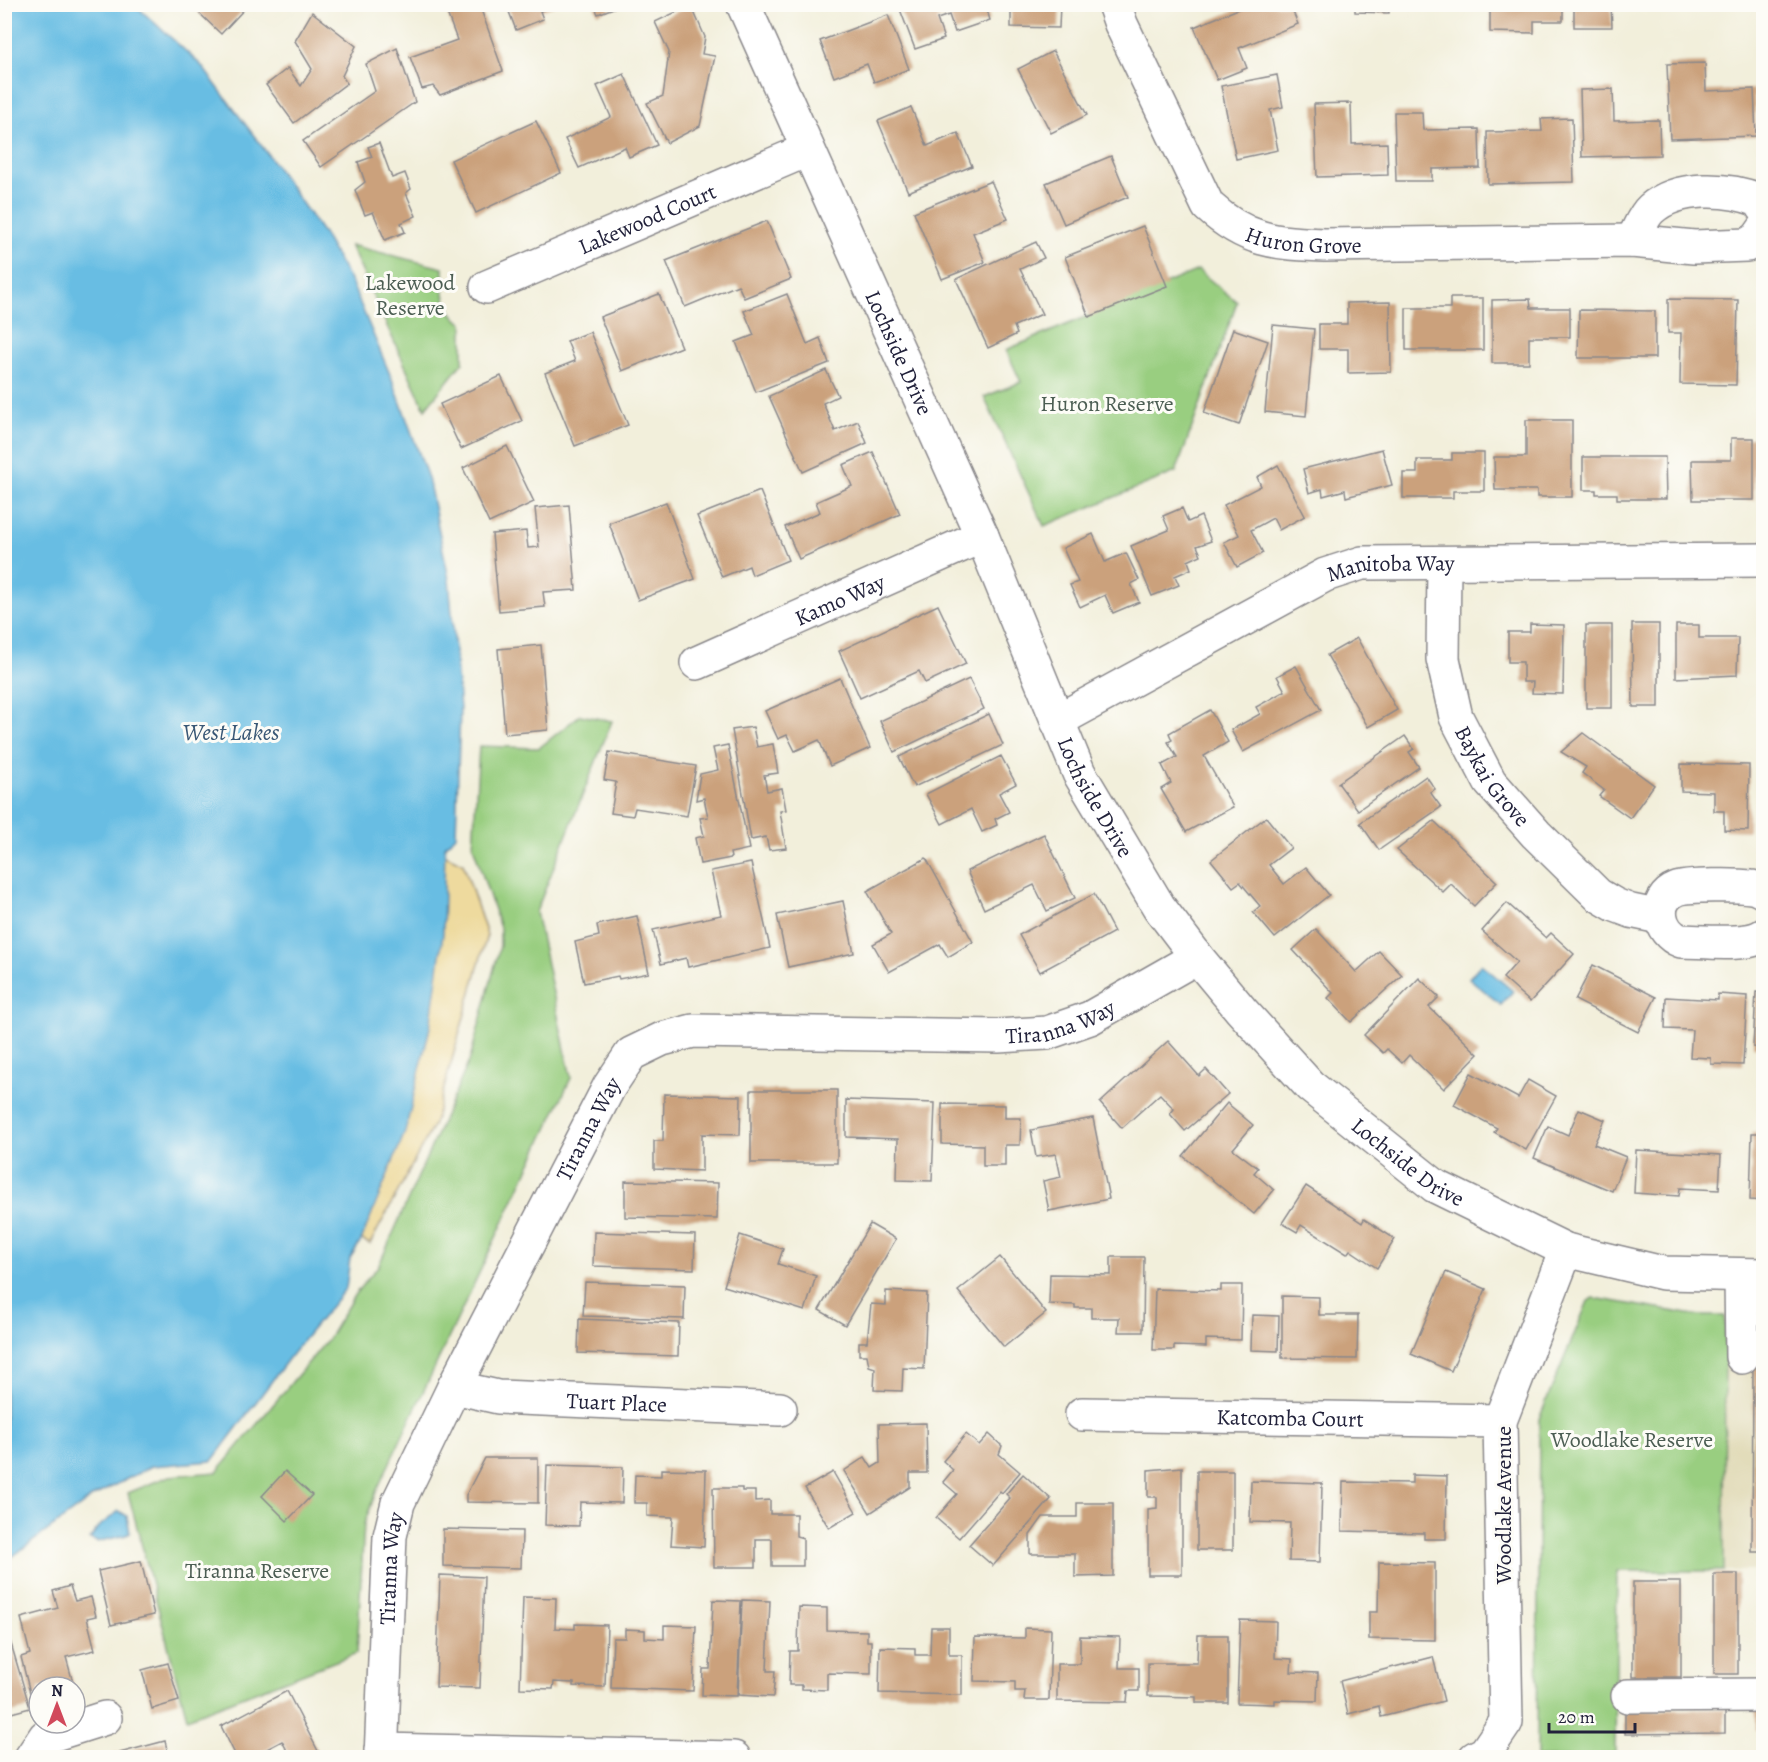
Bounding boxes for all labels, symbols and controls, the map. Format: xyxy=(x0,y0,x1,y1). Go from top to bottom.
street label: Lakewood Court xyxy=(574,177,721,262)
street label: Huron Grove xyxy=(1241,219,1362,261)
park label: Lakewood Reserve xyxy=(365,268,456,323)
street label: Lochside Drive xyxy=(858,286,940,420)
park label: Huron Reserve xyxy=(1040,389,1174,419)
street label: Manitoba Way xyxy=(1323,548,1455,590)
street label: Kamo Way xyxy=(790,567,890,634)
water label: West Lakes xyxy=(183,716,279,748)
street label: Baykai Grove xyxy=(1447,721,1537,833)
street label: Lochside Drive xyxy=(1050,732,1140,863)
street label: Tiranna Way xyxy=(1005,993,1121,1052)
street label: Tiranna Way xyxy=(549,1071,628,1186)
street label: Lochside Drive xyxy=(1345,1111,1469,1214)
street label: Tuart Place xyxy=(566,1386,667,1420)
street label: Katcomba Court xyxy=(1216,1402,1364,1435)
park label: Woodlake Reserve xyxy=(1550,1425,1713,1455)
street label: Woodlake Avenue xyxy=(1489,1426,1519,1585)
street label: Tiranna Way xyxy=(372,1509,411,1625)
park label: Tiranna Reserve xyxy=(185,1556,329,1586)
north arrow xyxy=(27,1675,87,1735)
text: N xyxy=(51,1680,63,1702)
scale bar xyxy=(1549,1696,1634,1734)
text: 20 m xyxy=(1558,1705,1595,1729)

